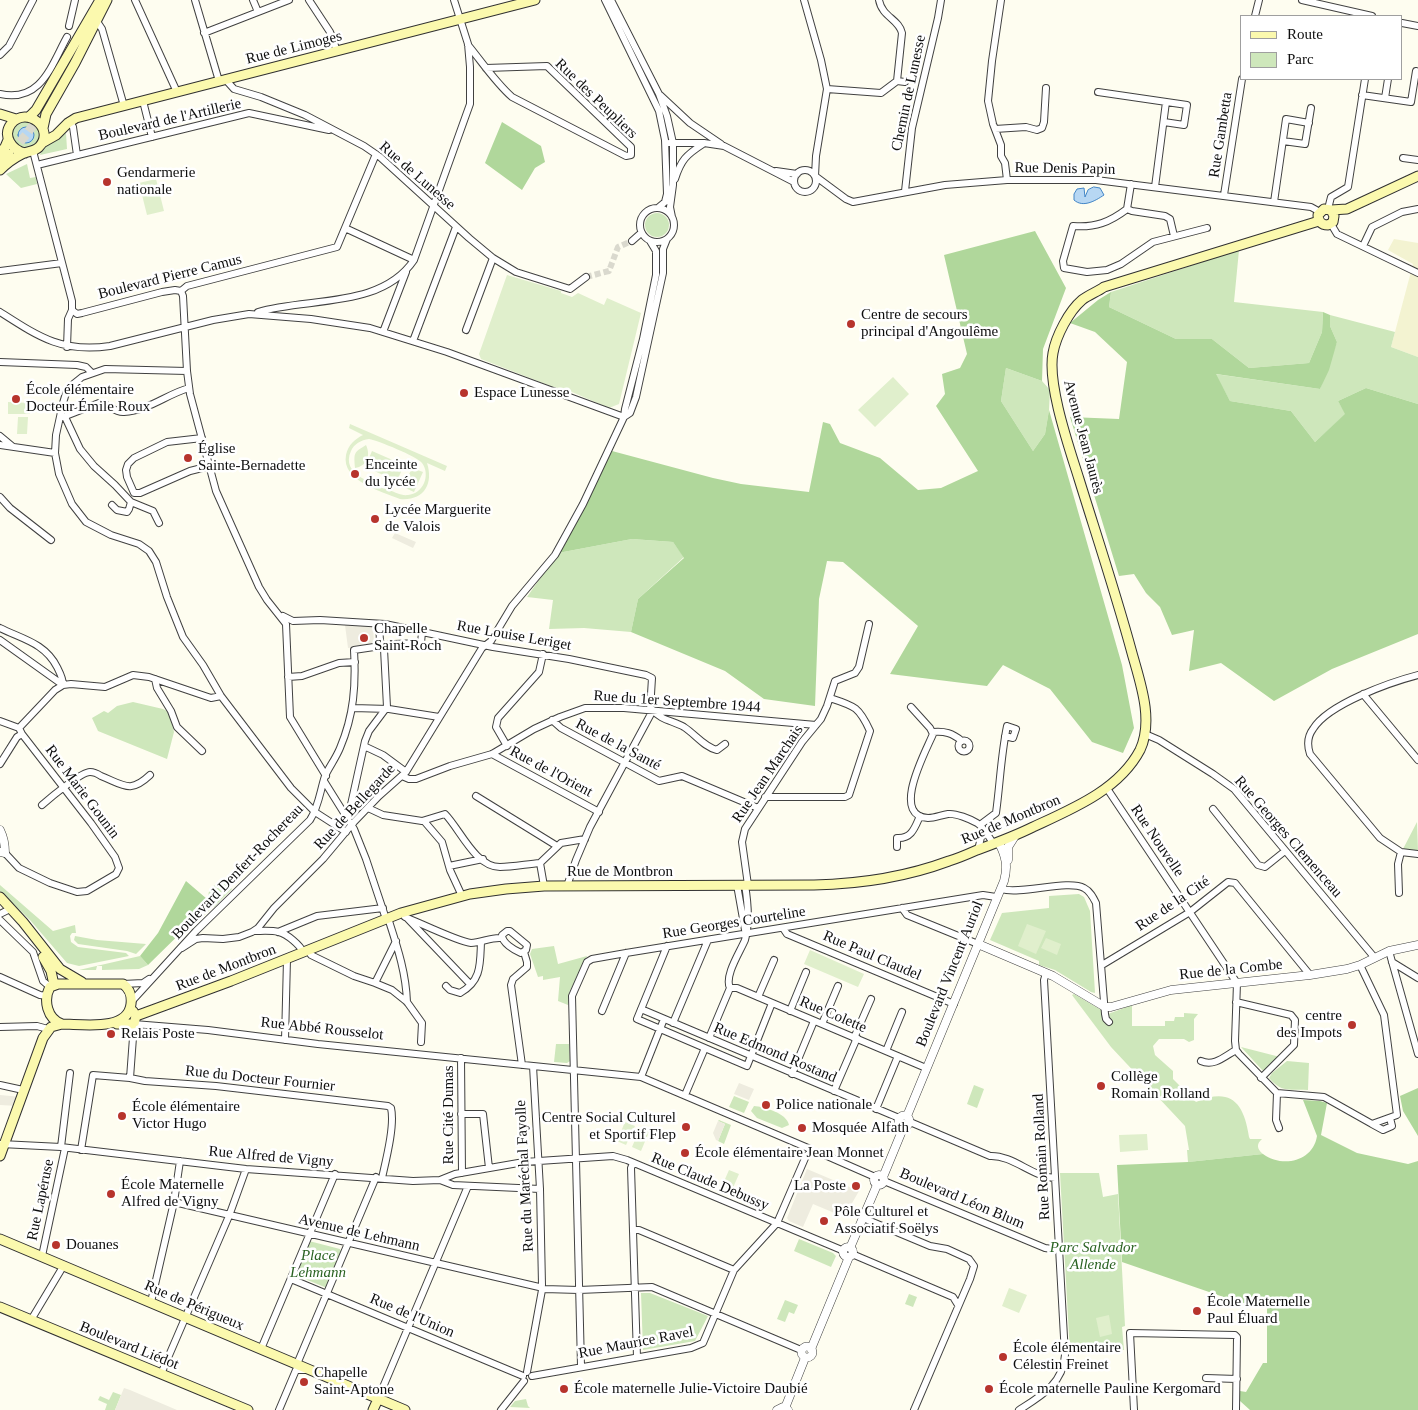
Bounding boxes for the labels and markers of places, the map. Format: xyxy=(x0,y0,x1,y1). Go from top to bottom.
place label: Gendarmerie nationale xyxy=(117,164,195,199)
marker: Gendarmerie nationale xyxy=(101,176,113,188)
place label: Centre de secours principal d'Angoulême xyxy=(861,306,998,341)
marker: Centre de secours principal d'Angoulême xyxy=(845,318,857,330)
place label: École élémentaire Docteur Émile Roux xyxy=(26,381,150,416)
place label: Espace Lunesse xyxy=(474,384,569,402)
marker: Espace Lunesse xyxy=(458,387,470,399)
marker: École élémentaire Docteur Émile Roux xyxy=(10,393,22,405)
place label: Église Sainte-Bernadette xyxy=(198,440,305,475)
marker: Église Sainte-Bernadette xyxy=(182,452,194,464)
place label: Enceinte du lycée xyxy=(365,456,417,491)
marker: Enceinte du lycée xyxy=(349,468,361,480)
place label: Lycée Marguerite de Valois xyxy=(385,501,491,536)
marker: Lycée Marguerite de Valois xyxy=(369,513,381,525)
place label: Chapelle Saint-Roch xyxy=(374,620,441,655)
marker: Chapelle Saint-Roch xyxy=(358,632,370,644)
place label: centre des Impots xyxy=(1277,1007,1342,1042)
marker: centre des Impots xyxy=(1346,1019,1358,1031)
place label: Relais Poste xyxy=(121,1025,195,1043)
marker: Relais Poste xyxy=(105,1028,117,1040)
place label: Collège Romain Rolland xyxy=(1111,1068,1210,1103)
marker: Collège Romain Rolland xyxy=(1095,1080,1107,1092)
place label: Police nationale xyxy=(776,1096,872,1114)
place label: École élémentaire Victor Hugo xyxy=(132,1098,240,1133)
marker: Police nationale xyxy=(760,1099,772,1111)
place label: Centre Social Culturel et Sportif Flep xyxy=(542,1109,676,1144)
marker: École élémentaire Victor Hugo xyxy=(116,1110,128,1122)
place label: Mosquée Alfath xyxy=(812,1119,909,1137)
marker: Centre Social Culturel et Sportif Flep xyxy=(680,1121,692,1133)
marker: Mosquée Alfath xyxy=(796,1122,808,1134)
place label: École élémentaire Jean Monnet xyxy=(695,1144,884,1162)
marker: École élémentaire Jean Monnet xyxy=(679,1147,691,1159)
place label: École Maternelle Alfred de Vigny xyxy=(121,1176,224,1211)
place label: La Poste xyxy=(794,1177,846,1195)
marker: La Poste xyxy=(850,1180,862,1192)
marker: École Maternelle Alfred de Vigny xyxy=(105,1188,117,1200)
place label: Pôle Culturel et Associatif Soëlys xyxy=(834,1203,939,1238)
marker: Pôle Culturel et Associatif Soëlys xyxy=(818,1215,830,1227)
place label: Douanes xyxy=(66,1236,118,1254)
marker: Douanes xyxy=(50,1239,62,1251)
place label: École Maternelle Paul Éluard xyxy=(1207,1293,1310,1328)
marker: École Maternelle Paul Éluard xyxy=(1191,1305,1203,1317)
place label: École élémentaire Célestin Freinet xyxy=(1013,1339,1121,1374)
marker: École élémentaire Célestin Freinet xyxy=(997,1351,1009,1363)
place label: Chapelle Saint-Aptone xyxy=(314,1364,394,1399)
marker: Chapelle Saint-Aptone xyxy=(298,1376,310,1388)
place label: École maternelle Julie-Victoire Daubié xyxy=(574,1380,808,1398)
place label: École maternelle Pauline Kergomard xyxy=(999,1380,1221,1398)
marker: École maternelle Julie-Victoire Daubié xyxy=(558,1383,570,1395)
marker: École maternelle Pauline Kergomard xyxy=(983,1383,995,1395)

